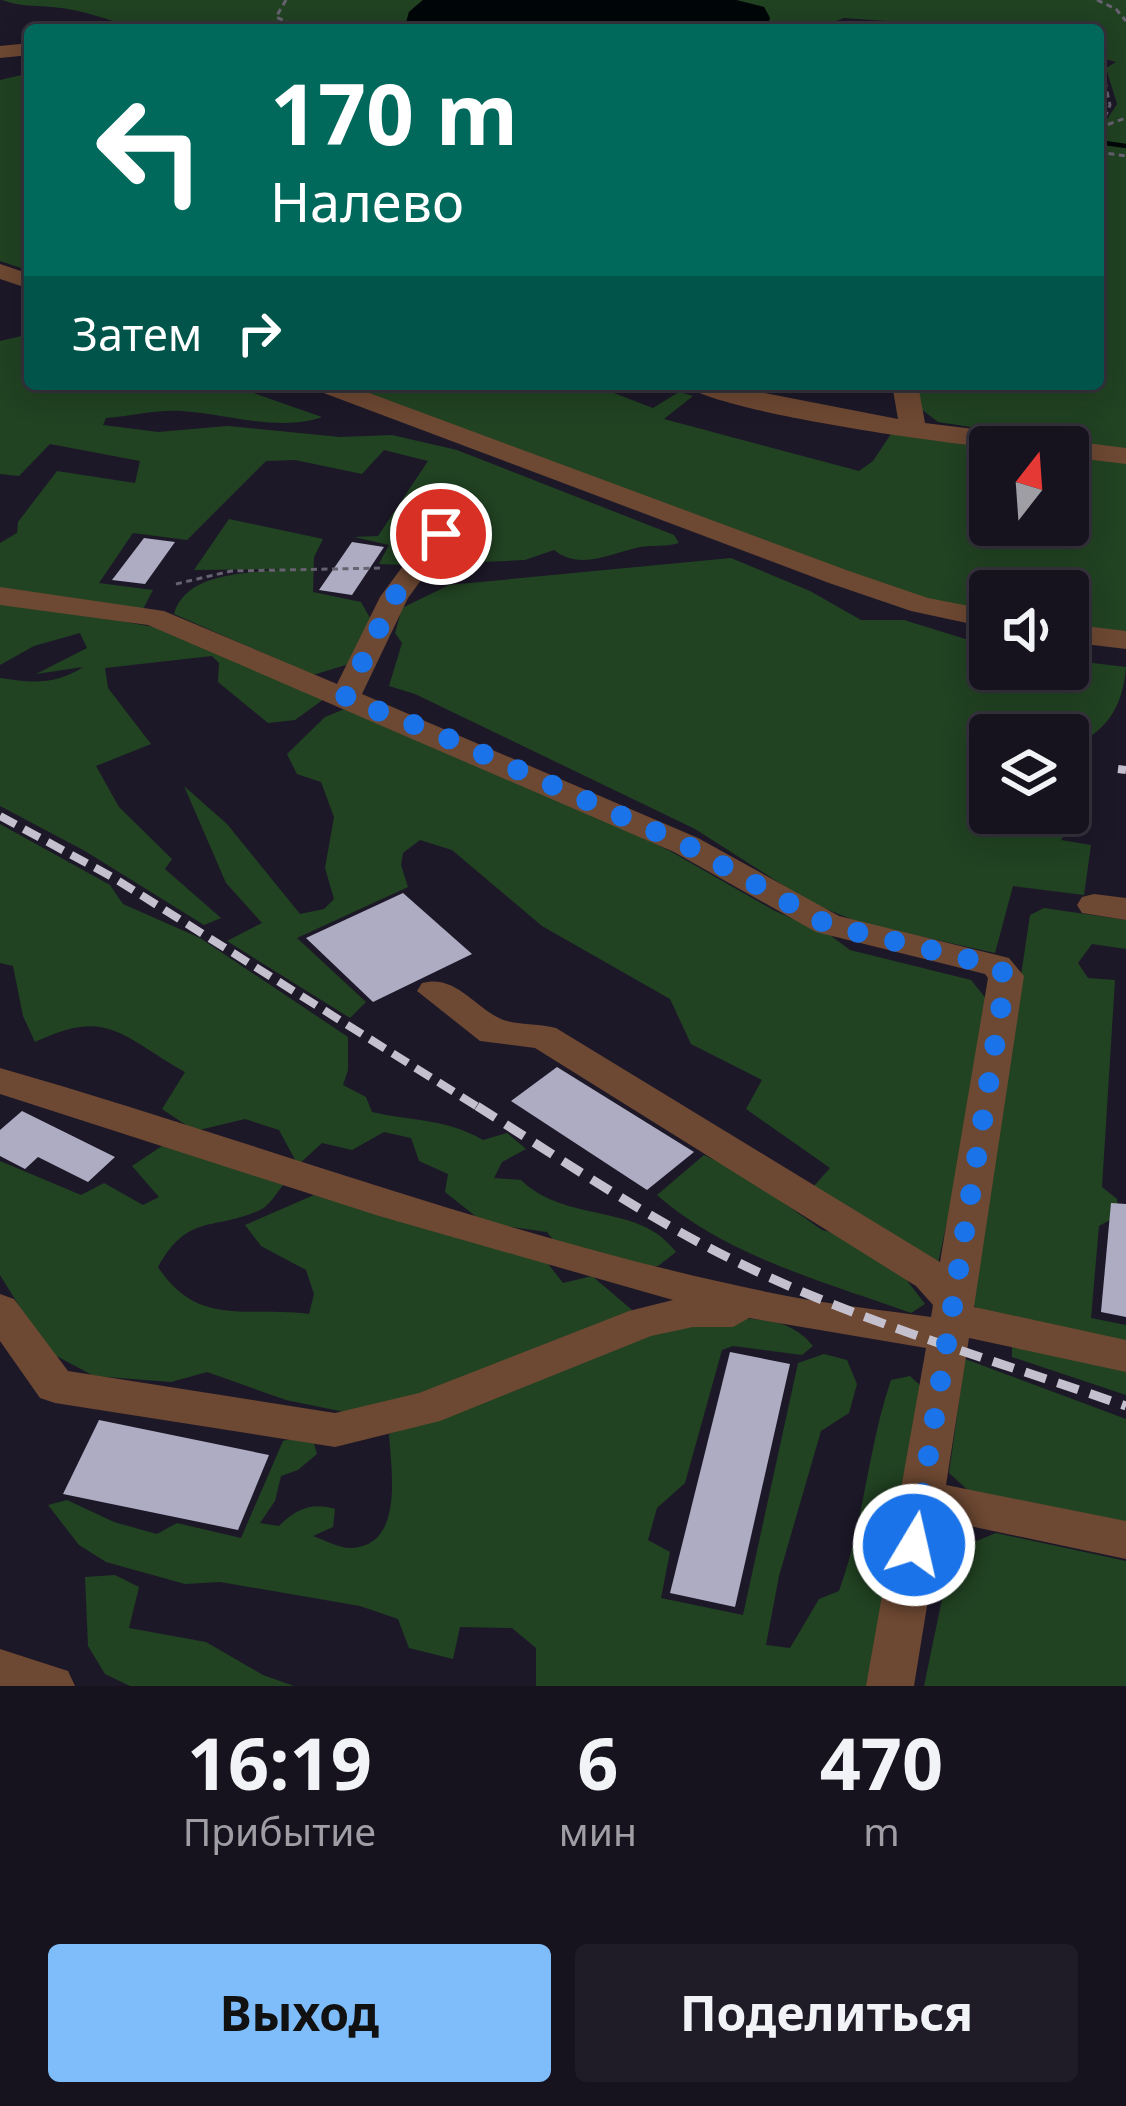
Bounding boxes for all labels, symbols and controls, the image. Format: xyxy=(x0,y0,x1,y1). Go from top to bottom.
text: 170 m xyxy=(270,55,518,170)
icon: left xyxy=(72,72,228,228)
text: Налево xyxy=(270,164,464,238)
icon: right xyxy=(226,300,292,366)
text: Затем xyxy=(72,303,202,364)
north arrow xyxy=(969,426,1089,546)
map controls xyxy=(969,426,1089,834)
pin xyxy=(390,483,492,585)
icon: arrive xyxy=(408,501,474,567)
button: sound xyxy=(969,570,1089,690)
button: layers xyxy=(969,714,1089,834)
position arrow xyxy=(851,1482,977,1608)
text: 16:19 xyxy=(187,1713,372,1811)
text: 6 xyxy=(577,1713,618,1811)
text: 470 xyxy=(820,1713,943,1811)
text: Прибытие xyxy=(183,1804,376,1857)
text: мин xyxy=(559,1804,637,1857)
text: m xyxy=(863,1804,900,1857)
button: Выход xyxy=(48,1944,551,2082)
button: Поделиться xyxy=(575,1944,1078,2082)

